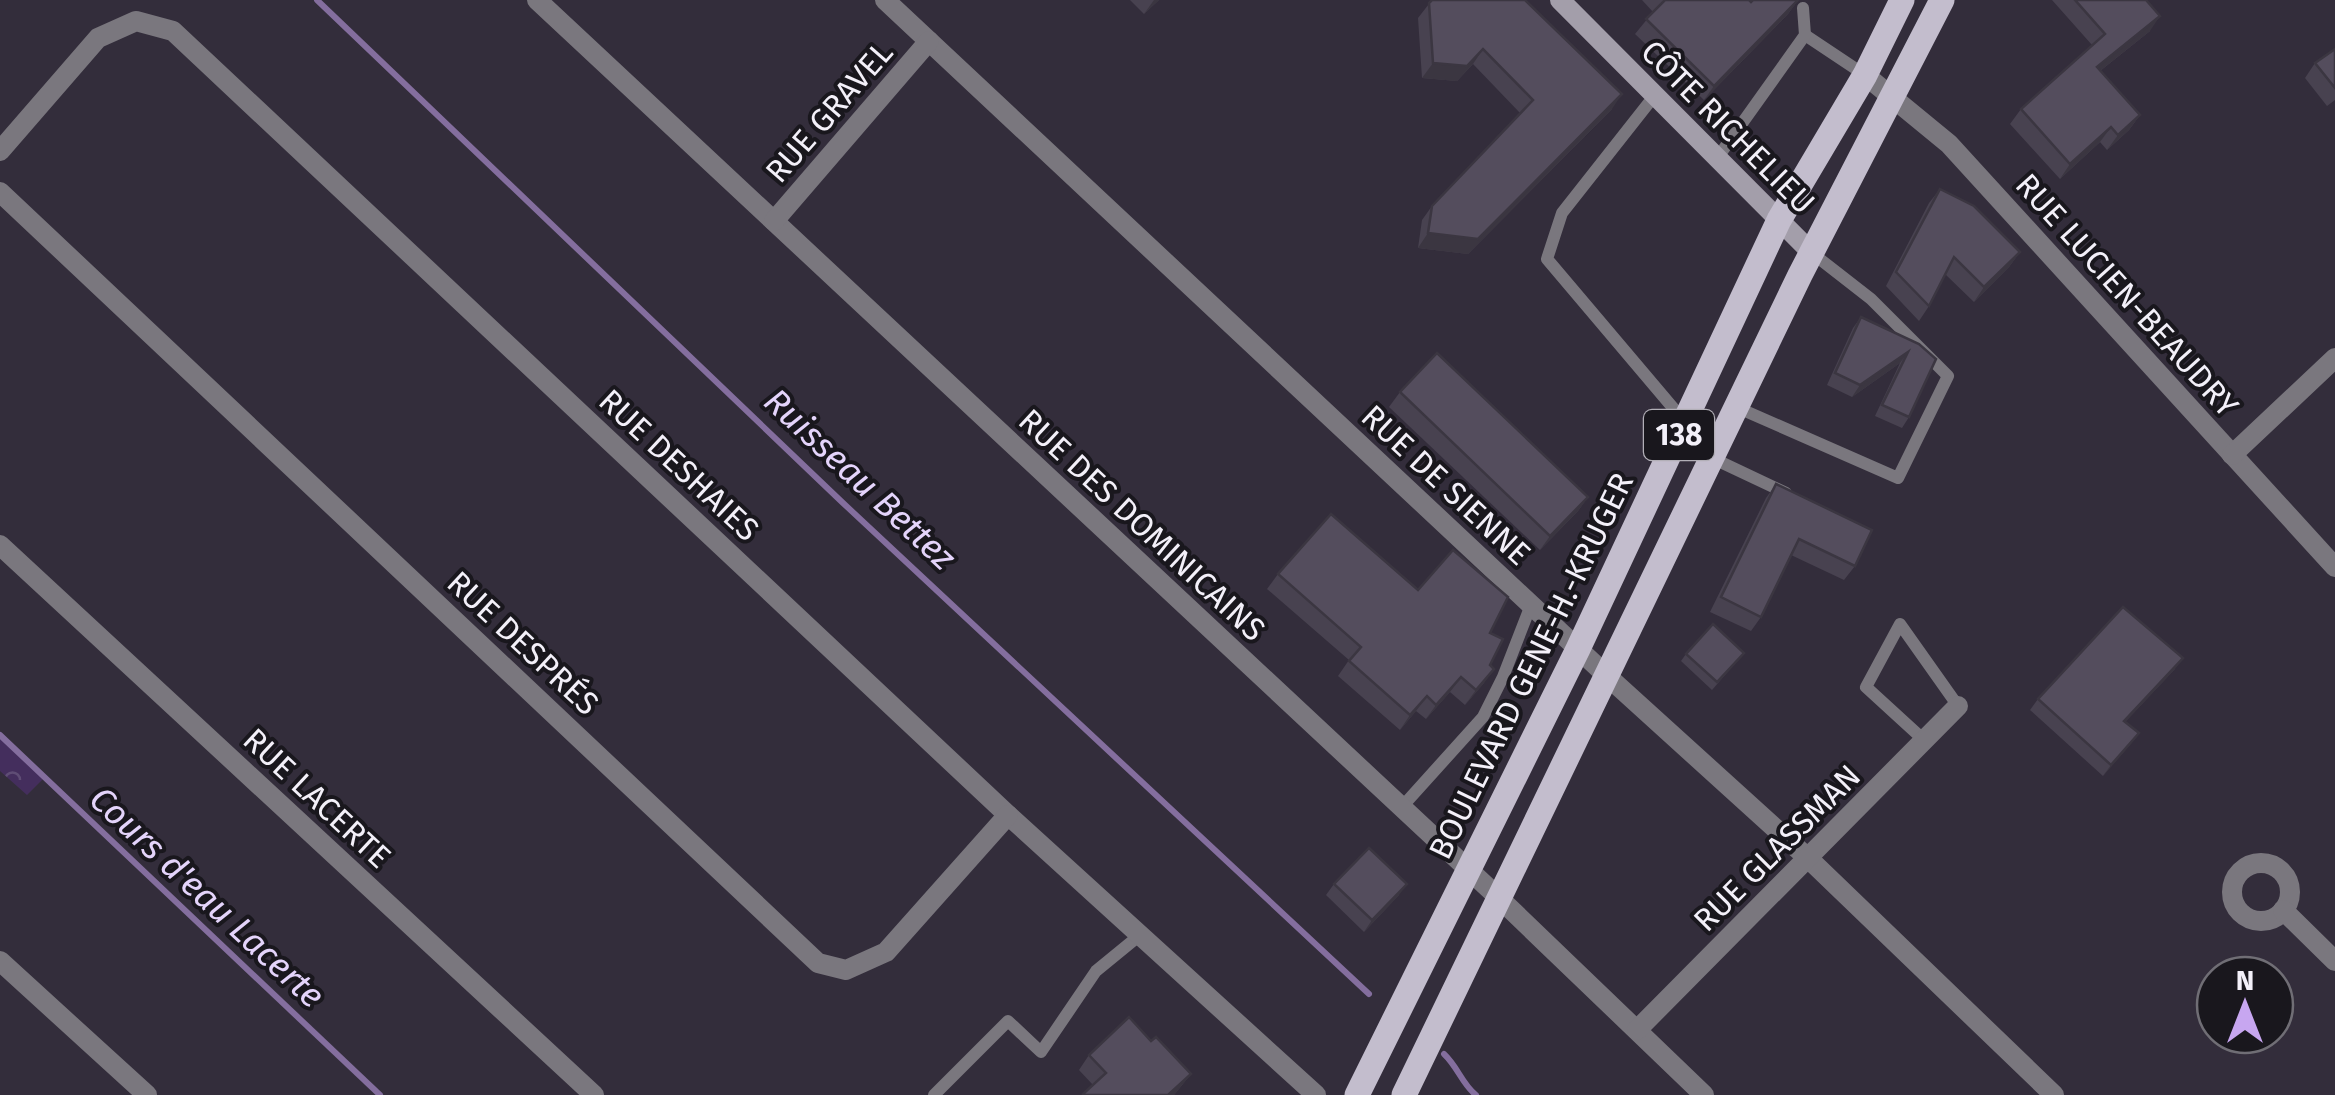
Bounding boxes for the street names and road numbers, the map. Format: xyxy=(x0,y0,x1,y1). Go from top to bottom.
street label: CÔTE RICHELIEU xyxy=(1633,32,1823,222)
street label: RUE GRAVEL xyxy=(758,34,901,190)
street label: RUE LUCIEN-BEAUDRY xyxy=(2008,166,2246,425)
street label: RUE DESHAIES xyxy=(591,381,767,549)
street label: RUE DE SIENNE xyxy=(1354,397,1538,573)
street label: RUE DES DOMINICAINS xyxy=(1011,401,1273,649)
road number: 138 xyxy=(1644,410,1714,460)
street label: BOULEVARD GENE-H.-KRUGER xyxy=(1421,467,1641,865)
street label: RUE DESPRÉS xyxy=(439,563,607,723)
street label: RUE LACERTE xyxy=(236,720,398,876)
street label: RUE GLASSMAN xyxy=(1686,757,1868,939)

